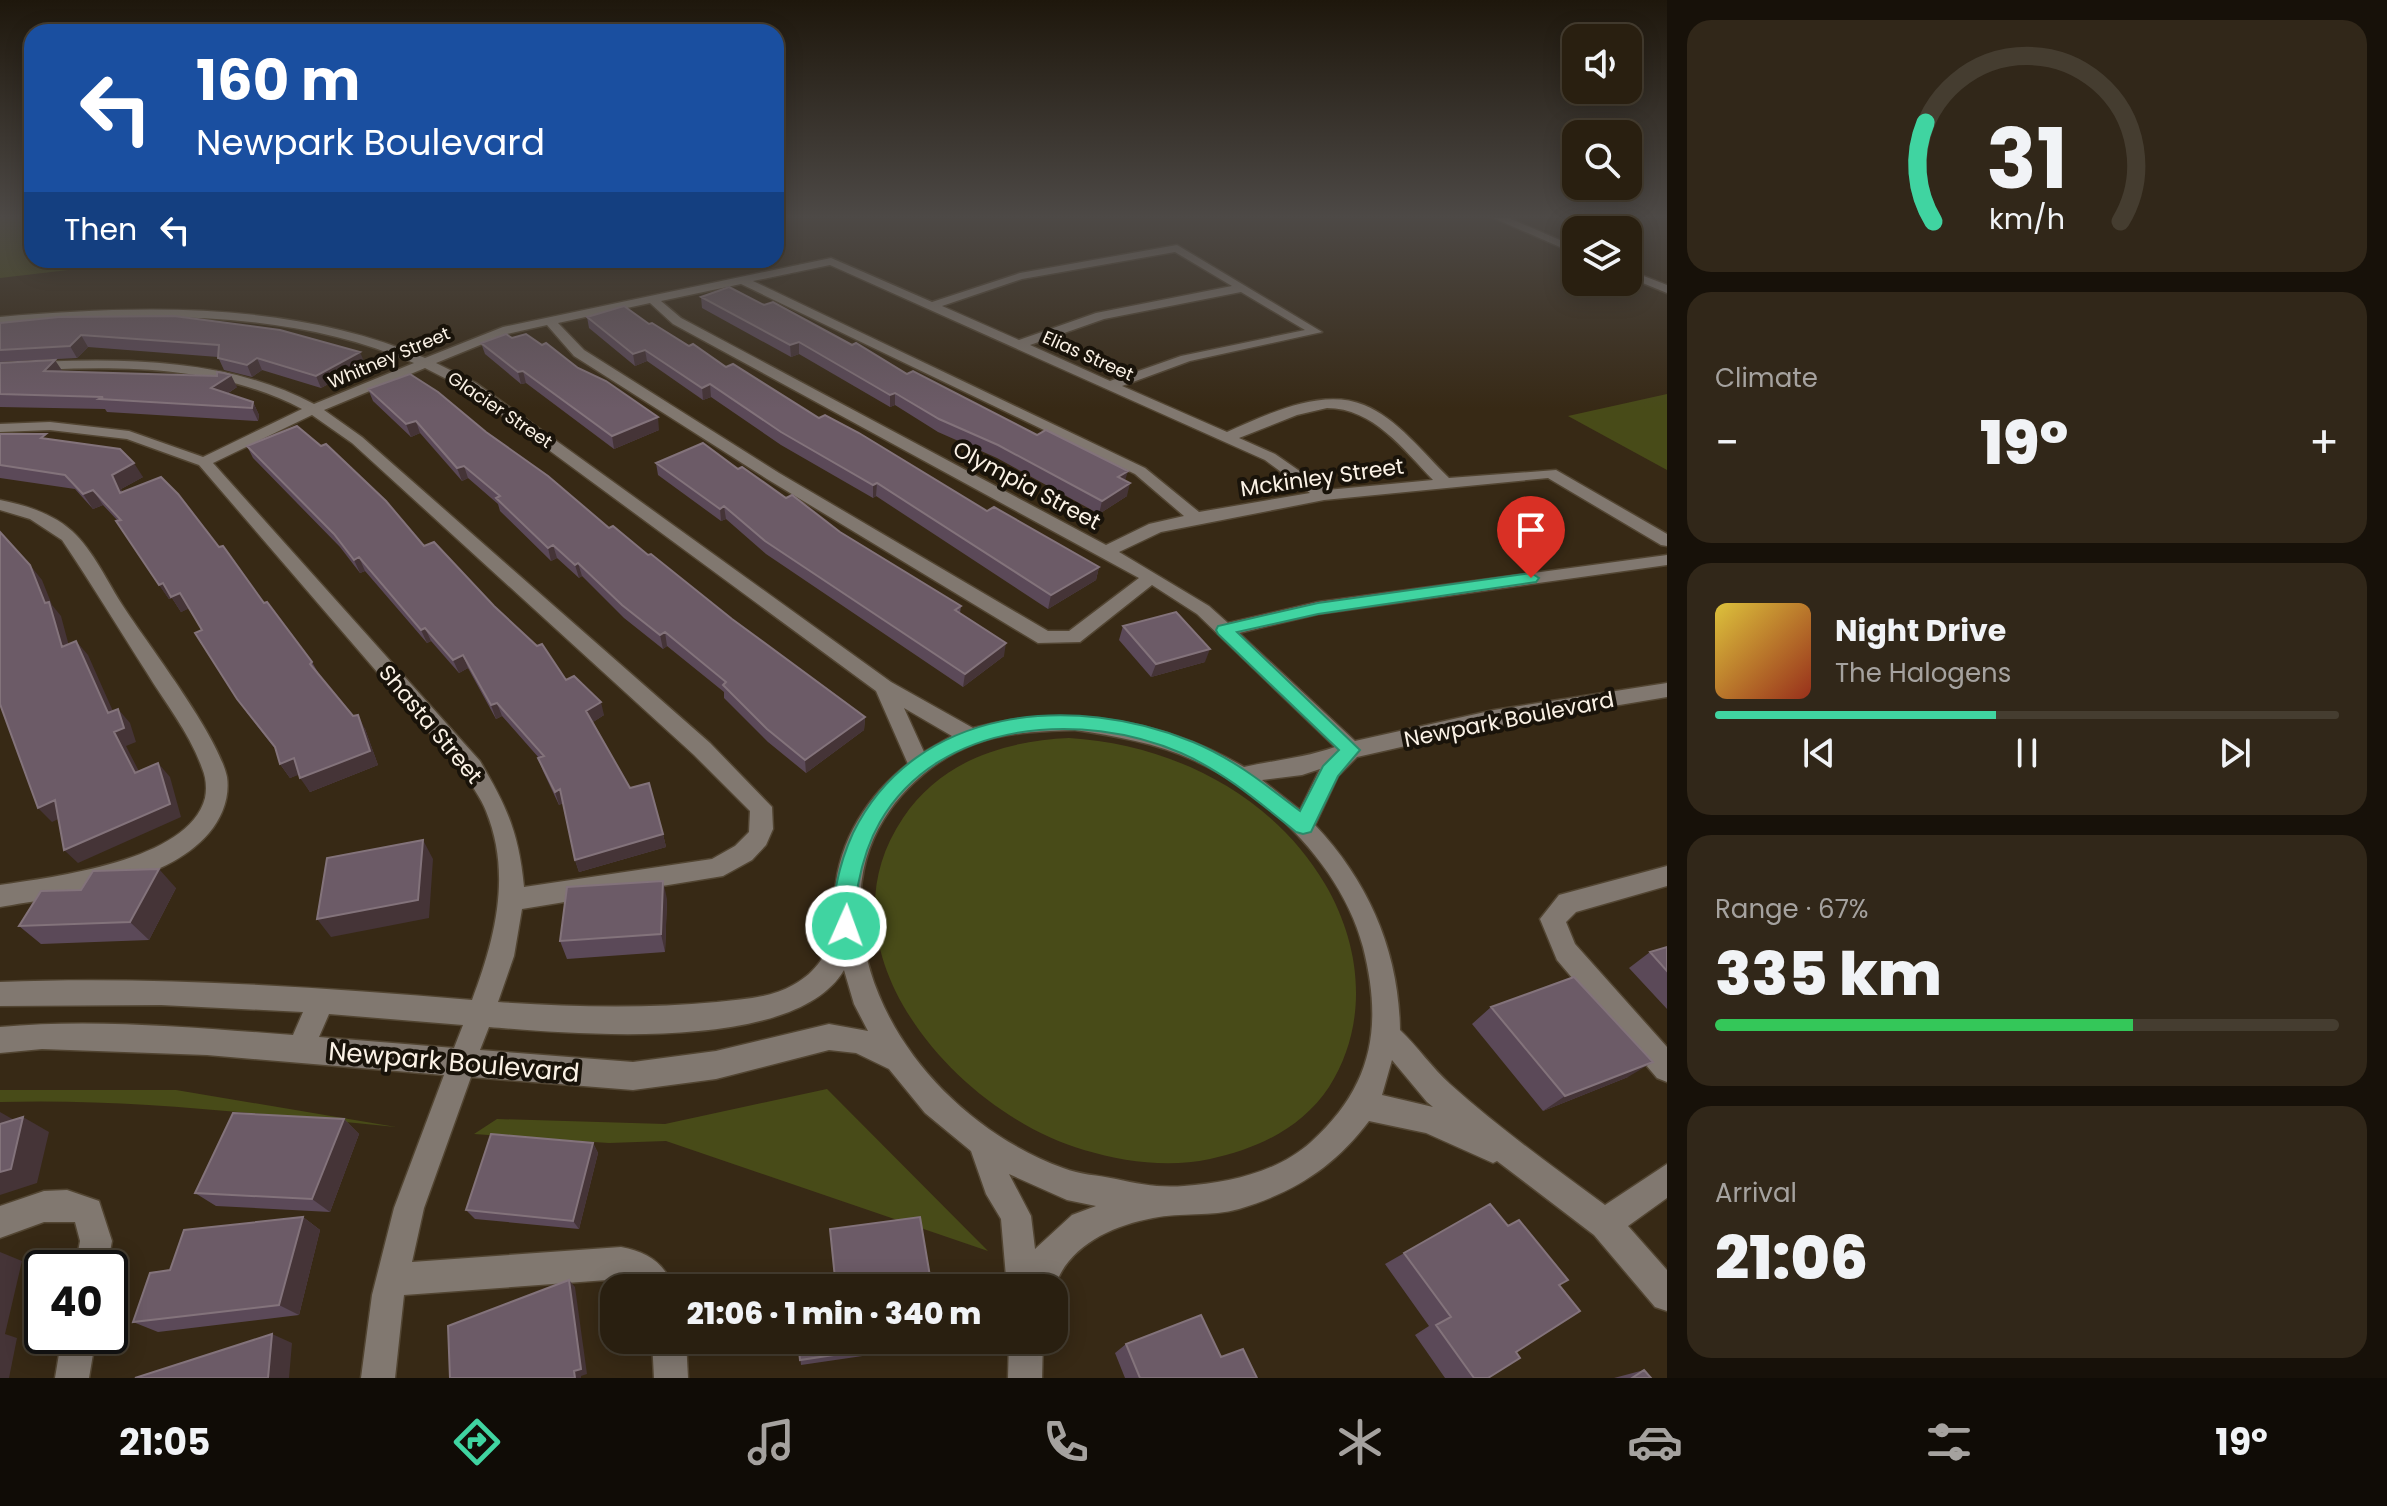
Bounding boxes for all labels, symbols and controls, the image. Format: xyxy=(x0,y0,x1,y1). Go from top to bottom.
map controls xyxy=(1562,24,1642,296)
button: sound xyxy=(1562,24,1642,104)
text: 160 m xyxy=(196,41,360,120)
icon: left xyxy=(64,56,168,160)
text: 31 xyxy=(1986,100,2068,216)
text: Newpark Boulevard xyxy=(196,117,545,168)
button: search xyxy=(1562,120,1642,200)
text: km/h xyxy=(1989,199,2065,239)
text: Then xyxy=(64,208,137,251)
icon: left xyxy=(153,208,197,252)
button: layers xyxy=(1562,216,1642,296)
street label: Whitney Street xyxy=(324,321,454,395)
street label: Elias Street xyxy=(1039,324,1138,387)
text: Climate xyxy=(1715,360,1818,396)
street label: Glacier Street xyxy=(443,365,558,454)
text: 19° xyxy=(1980,401,2068,485)
text: − xyxy=(1715,412,1739,473)
text: + xyxy=(2309,412,2339,473)
street label: Olympia Street xyxy=(947,433,1106,537)
street label: Mckinley Street xyxy=(1238,451,1406,504)
pin xyxy=(1497,496,1565,578)
icon: arrive xyxy=(1509,508,1553,552)
text: Night Drive xyxy=(1835,609,2006,652)
text: The Halogens xyxy=(1835,655,2011,691)
street label: Shasta Street xyxy=(372,658,490,790)
street label: Newpark Boulevard xyxy=(1401,684,1617,755)
icon: previous xyxy=(1797,731,1841,775)
icon: pause xyxy=(2005,731,2049,775)
icon: next xyxy=(2213,731,2257,775)
position arrow xyxy=(804,884,888,968)
text: Range · 67% xyxy=(1715,891,1869,927)
text: 335 km xyxy=(1715,932,1942,1016)
street label: Newpark Boulevard xyxy=(327,1033,581,1091)
text: Arrival xyxy=(1715,1175,1797,1211)
text: 21:06 xyxy=(1715,1216,1868,1300)
speed limit sign: 40 xyxy=(24,1250,128,1354)
text: 21:06 · 1 min · 340 m xyxy=(687,1292,981,1335)
icon: directions xyxy=(449,1414,505,1470)
icon: music xyxy=(743,1414,799,1470)
icon: phone xyxy=(1038,1414,1094,1470)
icon: climate xyxy=(1332,1414,1388,1470)
icon: car xyxy=(1627,1414,1683,1470)
icon: filters xyxy=(1921,1414,1977,1470)
text: 21:05 xyxy=(119,1417,210,1468)
text: 19° xyxy=(2215,1417,2268,1468)

